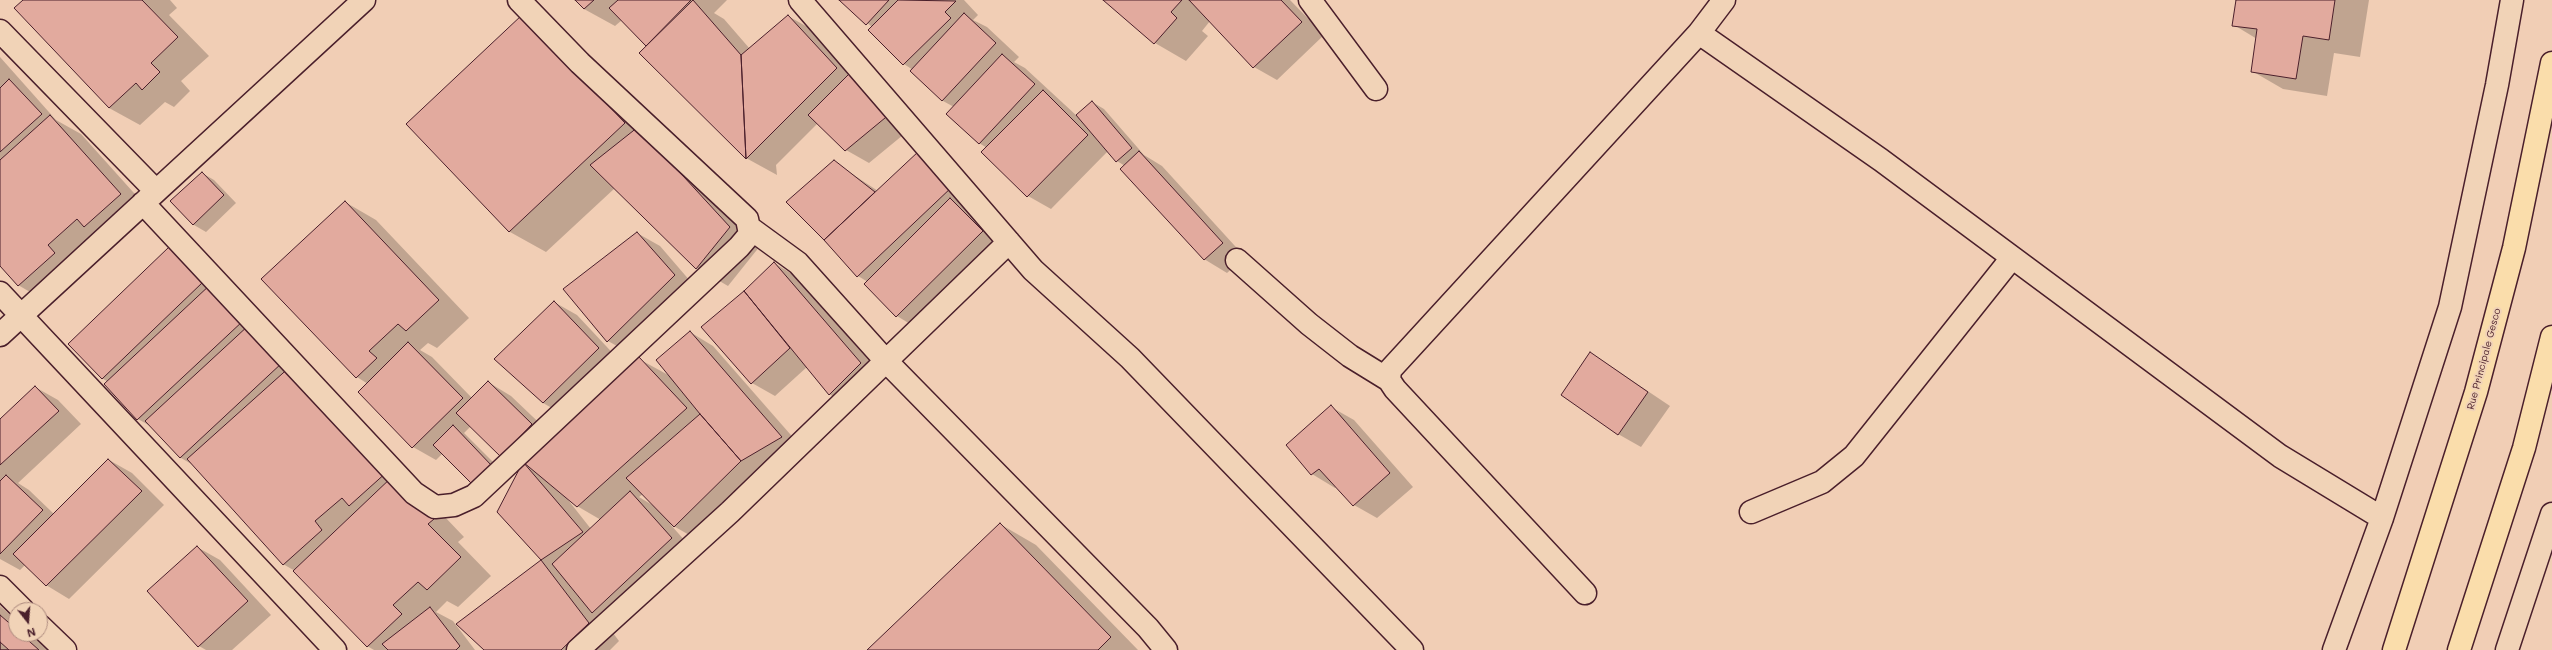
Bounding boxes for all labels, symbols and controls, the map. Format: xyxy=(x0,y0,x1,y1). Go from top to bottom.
street label: Rue Principale Gesco xyxy=(2465,307,2503,411)
north arrow xyxy=(8,602,48,642)
text: N xyxy=(25,625,38,641)

